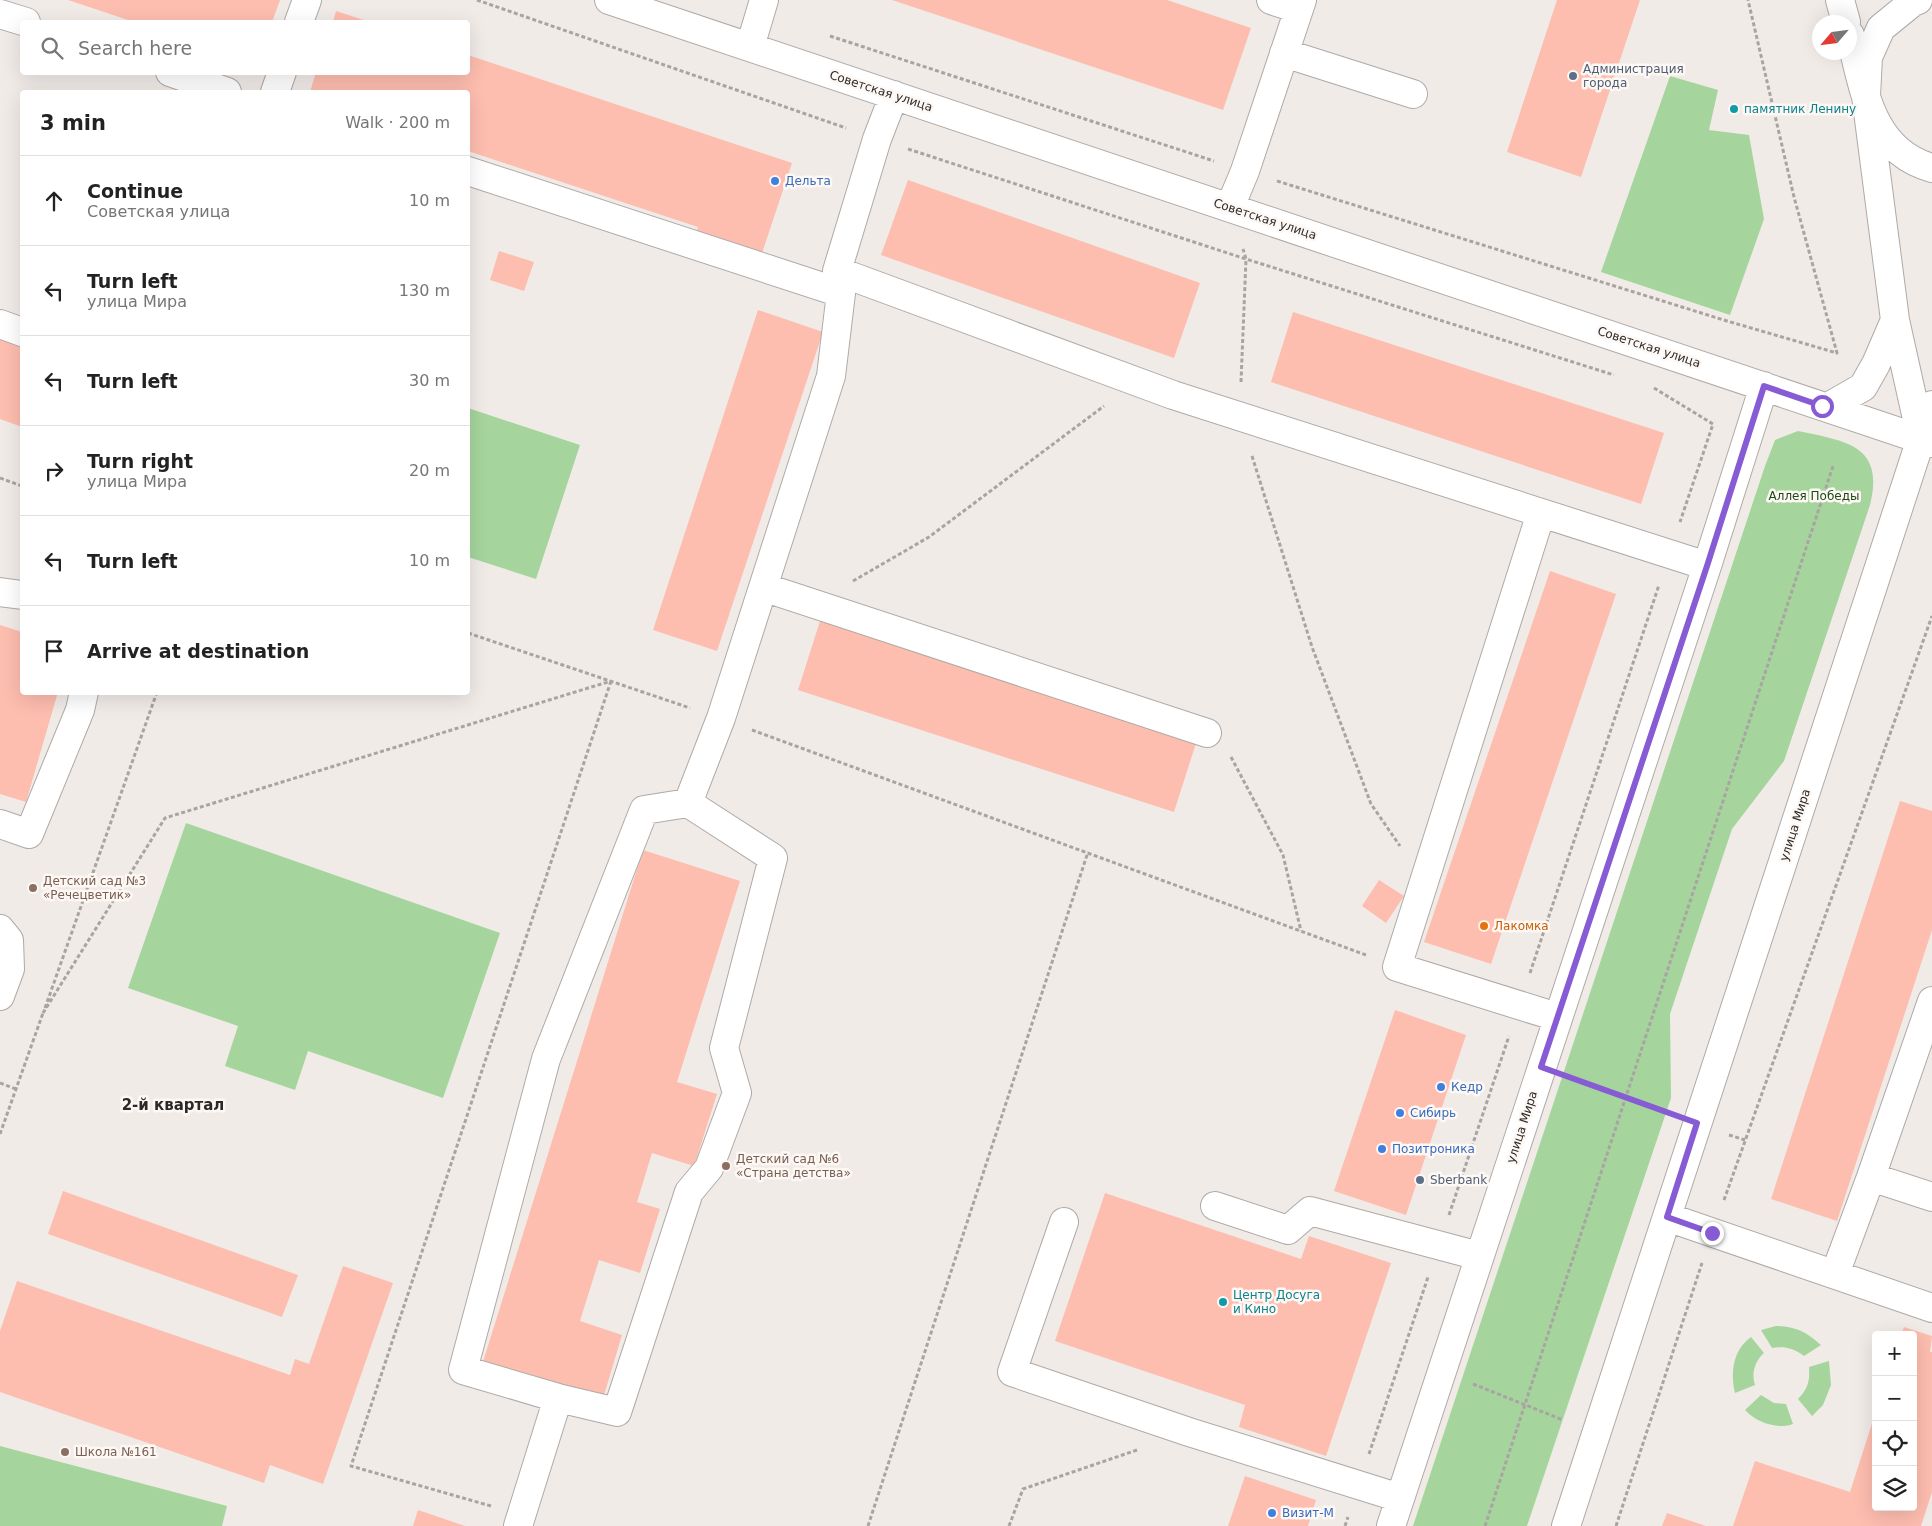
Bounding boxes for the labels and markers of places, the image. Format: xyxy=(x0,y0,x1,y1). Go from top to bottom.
place label: Администрация города xyxy=(1583,62,1684,90)
marker: Администрация города xyxy=(1567,70,1579,82)
place label: памятник Ленину xyxy=(1744,102,1856,116)
marker: памятник Ленину xyxy=(1728,103,1740,115)
place label: Дельта xyxy=(785,174,831,188)
marker: Дельта xyxy=(769,175,781,187)
place label: Детский сад №3 «Речецветик» xyxy=(43,874,146,902)
marker: Детский сад №3 «Речецветик» xyxy=(27,882,39,894)
place label: Лакомка xyxy=(1494,919,1549,933)
marker: Лакомка xyxy=(1478,920,1490,932)
place label: Кедр xyxy=(1451,1080,1483,1094)
marker: Кедр xyxy=(1435,1081,1447,1093)
place label: Сибирь xyxy=(1410,1106,1456,1120)
marker: Сибирь xyxy=(1394,1107,1406,1119)
place label: Позитроника xyxy=(1392,1142,1475,1156)
marker: Позитроника xyxy=(1376,1143,1388,1155)
place label: Детский сад №6 «Страна детства» xyxy=(736,1152,851,1180)
marker: Детский сад №6 «Страна детства» xyxy=(720,1160,732,1172)
place label: Sberbank xyxy=(1430,1173,1487,1187)
marker: Sberbank xyxy=(1414,1174,1426,1186)
place label: Центр Досуга и Кино xyxy=(1233,1288,1320,1316)
marker: Центр Досуга и Кино xyxy=(1217,1296,1229,1308)
place label: Школа №161 xyxy=(75,1445,157,1459)
marker: Школа №161 xyxy=(59,1446,71,1458)
place label: Визит-М xyxy=(1282,1506,1334,1520)
marker: Визит-М xyxy=(1266,1507,1278,1519)

